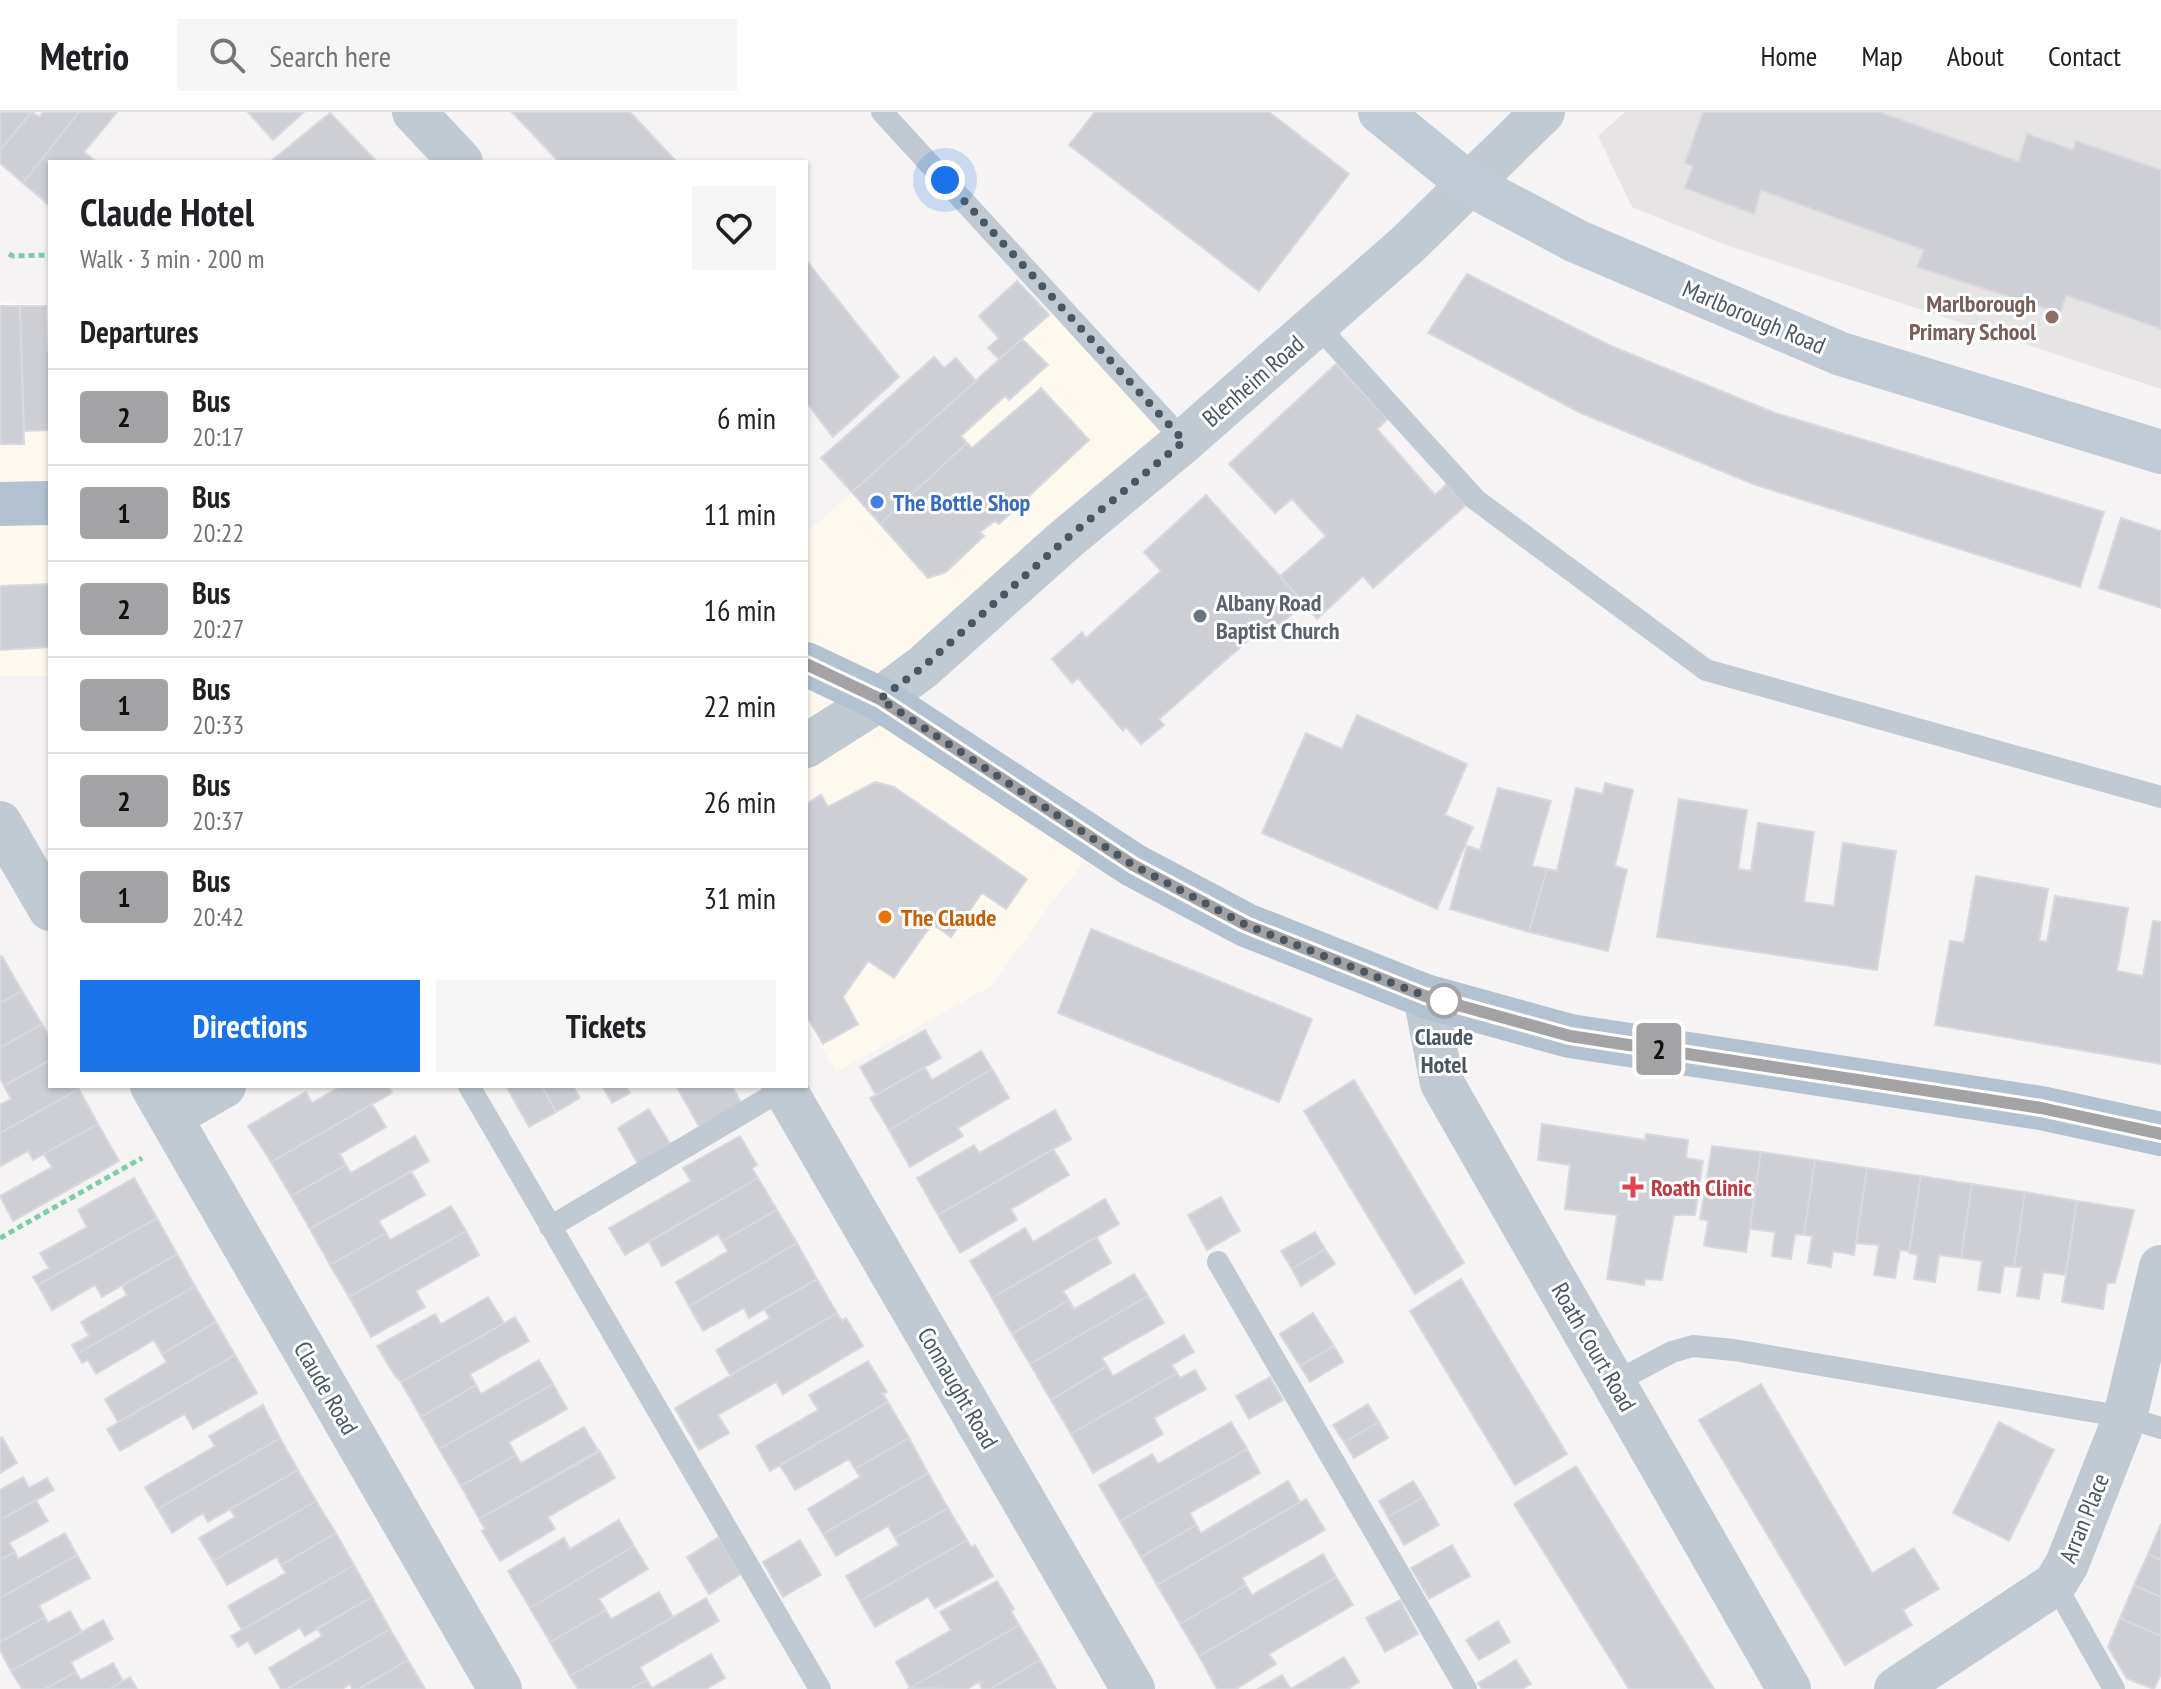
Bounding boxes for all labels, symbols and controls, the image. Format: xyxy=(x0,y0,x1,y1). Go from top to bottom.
search box xyxy=(177,19,737,91)
text: Metrio xyxy=(40,31,129,80)
icon: search xyxy=(205,33,249,77)
text: Search here xyxy=(269,36,391,75)
text: Home xyxy=(1761,37,1817,74)
text: Map xyxy=(1861,37,1903,74)
text: About xyxy=(1947,37,2004,74)
text: Contact xyxy=(2048,37,2121,74)
your location xyxy=(925,160,965,200)
button: heart xyxy=(692,186,776,270)
text: Claude Hotel xyxy=(80,187,254,236)
text: Walk · 3 min · 200 m xyxy=(80,242,264,275)
street label: Marlborough Road xyxy=(1678,273,1830,361)
place label: Marlborough Primary School xyxy=(1909,288,2036,347)
marker: Marlborough Primary School xyxy=(2043,308,2061,326)
text: Departures xyxy=(80,312,198,351)
street label: Blenheim Road xyxy=(1196,328,1310,434)
text: Bus xyxy=(192,381,231,420)
text: 2 xyxy=(117,398,131,435)
text: 6 min xyxy=(717,398,776,437)
text: 20:17 xyxy=(192,420,244,453)
text: Bus xyxy=(192,477,231,516)
place label: The Bottle Shop xyxy=(893,487,1031,518)
marker: The Bottle Shop xyxy=(868,493,886,511)
text: 1 xyxy=(117,494,131,531)
text: 11 min xyxy=(703,494,776,533)
text: 20:22 xyxy=(192,516,244,549)
text: Bus xyxy=(192,573,231,612)
place label: Albany Road Baptist Church xyxy=(1215,587,1339,646)
text: 2 xyxy=(117,590,131,627)
text: 16 min xyxy=(703,590,776,629)
marker: Albany Road Baptist Church xyxy=(1191,607,1209,625)
text: 20:27 xyxy=(192,612,244,645)
text: Bus xyxy=(192,669,231,708)
text: 1 xyxy=(117,686,131,723)
text: 22 min xyxy=(703,686,776,725)
text: 20:33 xyxy=(192,708,244,741)
text: Bus xyxy=(192,765,231,804)
text: 2 xyxy=(117,782,131,819)
text: 26 min xyxy=(703,782,776,821)
text: 20:37 xyxy=(192,804,244,837)
text: Bus xyxy=(192,861,231,900)
text: 1 xyxy=(117,878,131,915)
text: 31 min xyxy=(703,878,776,917)
text: 20:42 xyxy=(192,900,244,933)
place label: The Claude xyxy=(901,902,996,933)
marker: The Claude xyxy=(876,908,894,926)
button: Directions xyxy=(80,980,420,1072)
button: Tickets xyxy=(436,980,776,1072)
marker: Claude Hotel xyxy=(1427,984,1461,1018)
place label: Claude Hotel xyxy=(1415,1021,1473,1080)
line badge: 2 xyxy=(1633,1023,1685,1075)
text: 2 xyxy=(1652,1030,1666,1067)
place label: Roath Clinic xyxy=(1651,1172,1752,1203)
marker: Roath Clinic xyxy=(1622,1176,1644,1198)
street label: Roath Court Road xyxy=(1545,1277,1643,1417)
street label: Connaught Road xyxy=(911,1322,1005,1454)
street label: Claude Road xyxy=(287,1336,365,1440)
street label: Arran Place xyxy=(2052,1469,2116,1567)

